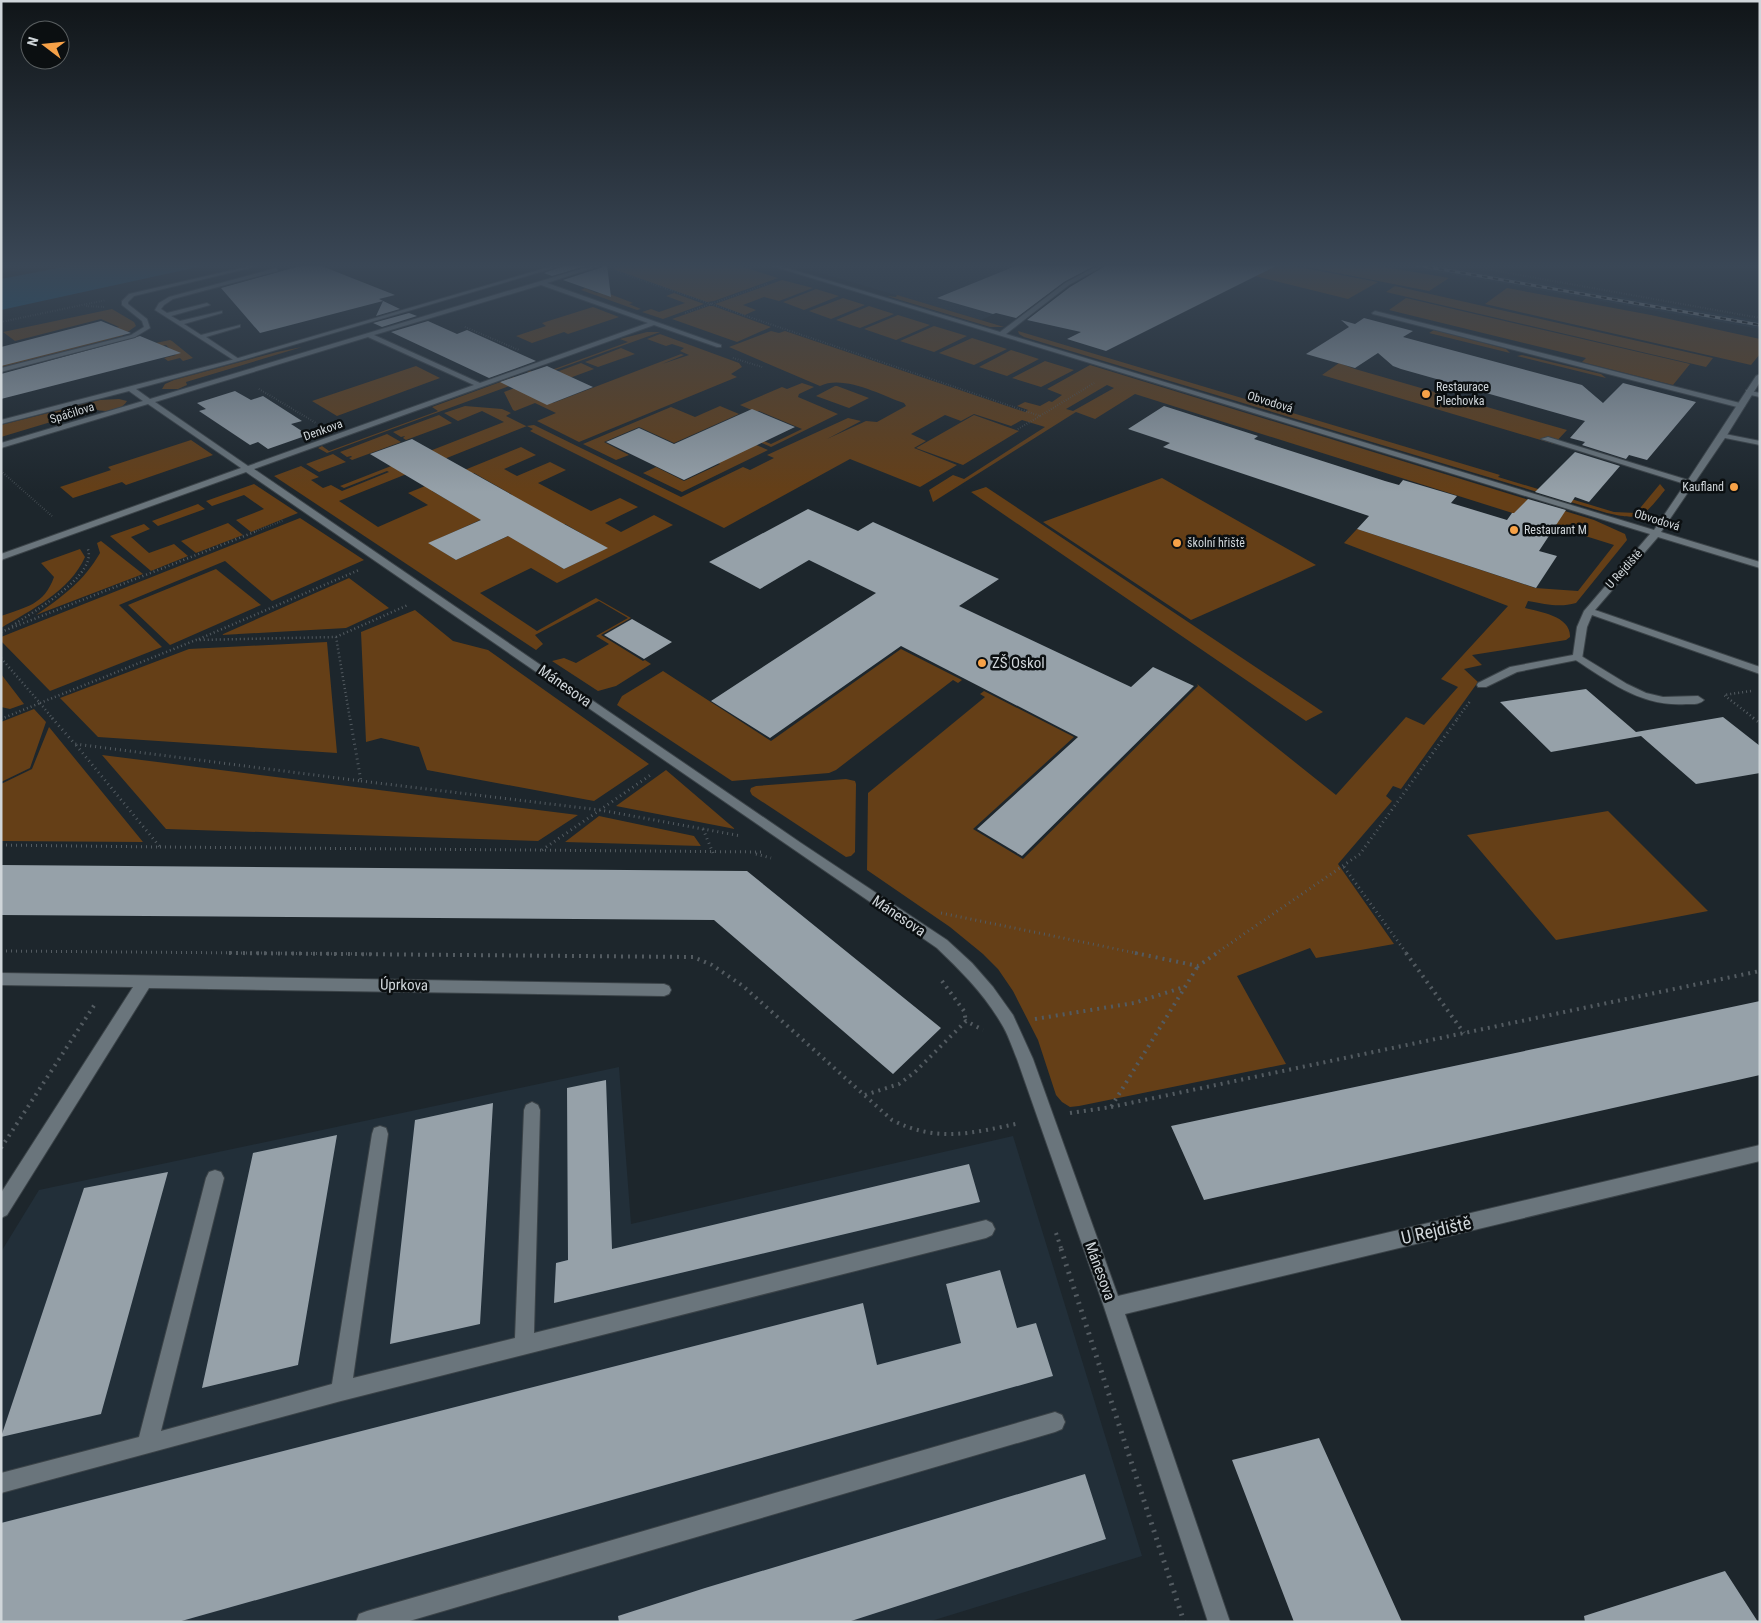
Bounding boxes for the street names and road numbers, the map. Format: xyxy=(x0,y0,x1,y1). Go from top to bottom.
street label: Obvodová xyxy=(1246,388,1295,416)
street label: Spáčilova xyxy=(48,400,96,426)
street label: Denkova xyxy=(302,416,345,443)
street label: Obvodová xyxy=(1633,506,1682,534)
street label: U Rejdiště xyxy=(1603,546,1645,591)
street label: Mánesova xyxy=(535,661,595,711)
street label: Mánesova xyxy=(869,892,929,940)
street label: Úprkova xyxy=(380,976,428,994)
street label: U Rejdiště xyxy=(1399,1212,1473,1248)
street label: Mánesova xyxy=(1081,1239,1119,1303)

